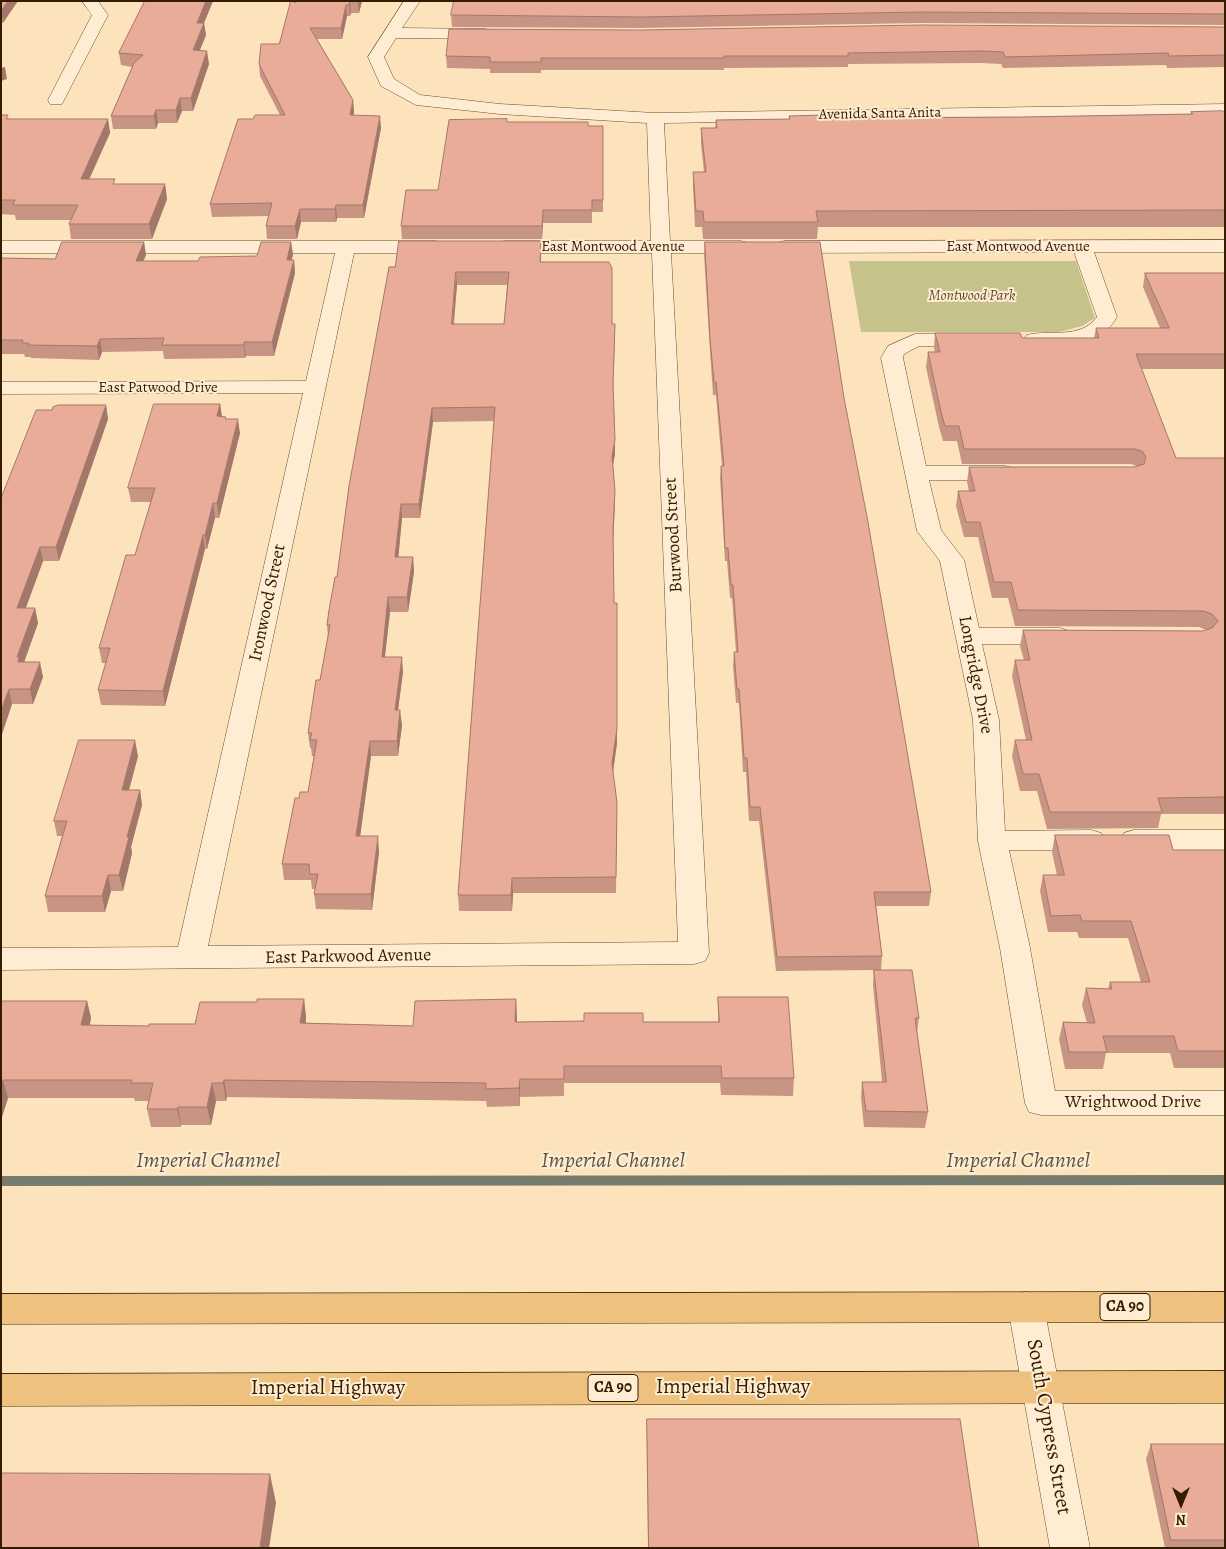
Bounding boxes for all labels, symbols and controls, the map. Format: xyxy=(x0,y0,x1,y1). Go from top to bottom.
street label: Avenida Santa Anita xyxy=(819,104,941,124)
street label: East Montwood Avenue xyxy=(541,238,685,256)
street label: East Montwood Avenue xyxy=(946,238,1090,256)
park label: Montwood Park xyxy=(929,287,1015,305)
street label: East Patwood Drive xyxy=(98,379,218,397)
street label: Burwood Street xyxy=(660,477,688,593)
street label: Ironwood Street xyxy=(245,542,291,664)
street label: Longridge Drive xyxy=(953,614,997,736)
street label: East Parkwood Avenue xyxy=(265,945,431,969)
street label: Wrightwood Drive xyxy=(1065,1092,1201,1114)
water label: Imperial Channel xyxy=(136,1149,280,1175)
water label: Imperial Channel xyxy=(541,1149,685,1175)
water label: Imperial Channel xyxy=(946,1149,1090,1175)
road number: CA 90 xyxy=(1100,1294,1150,1320)
street label: South Cypress Street xyxy=(1020,1337,1076,1517)
road number: CA 90 xyxy=(588,1375,638,1402)
street label: Imperial Highway xyxy=(656,1375,810,1401)
street label: Imperial Highway xyxy=(251,1376,405,1402)
north arrow xyxy=(1156,1479,1206,1529)
text: N xyxy=(1176,1510,1186,1529)

